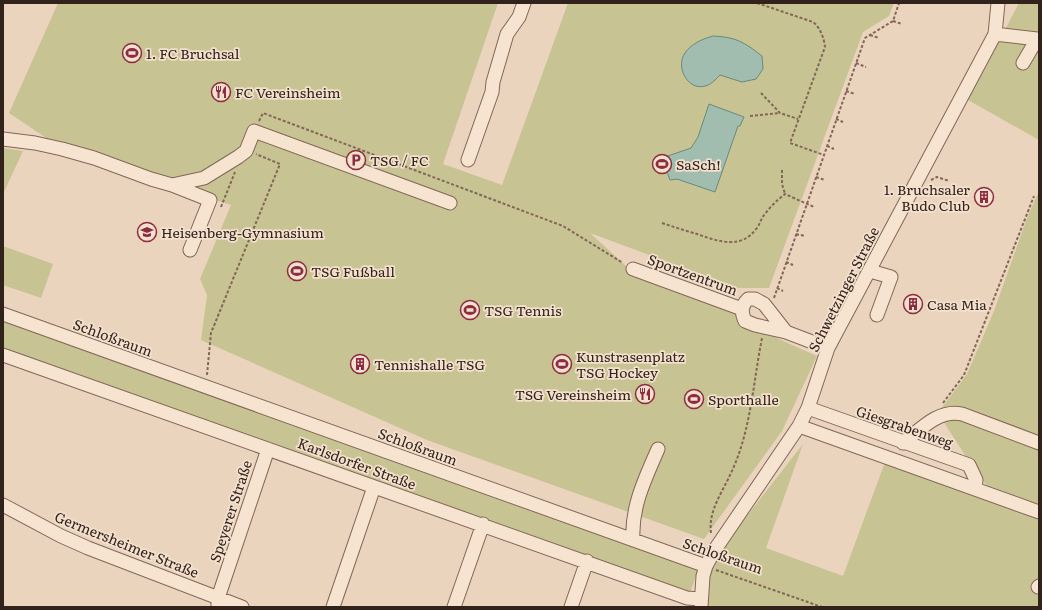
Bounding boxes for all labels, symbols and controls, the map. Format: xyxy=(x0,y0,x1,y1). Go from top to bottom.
sports icon: 1. FC Bruchsal xyxy=(121,42,143,64)
place label: 1. FC Bruchsal xyxy=(146,43,240,63)
restaurant icon: FC Vereinsheim xyxy=(210,81,232,103)
place label: FC Vereinsheim xyxy=(235,82,341,102)
parking icon: TSG / FC xyxy=(345,149,367,171)
place label: TSG / FC xyxy=(370,150,429,170)
sports icon: SaSch! xyxy=(651,153,673,175)
place label: SaSch! xyxy=(676,154,721,174)
place label: 1. Bruchsaler Budo Club xyxy=(884,179,970,215)
building icon: 1. Bruchsaler Budo Club xyxy=(973,186,995,208)
school or university icon: Heisenberg-Gymnasium xyxy=(136,221,158,243)
place label: Heisenberg-Gymnasium xyxy=(161,222,324,242)
street label: Schwetzinger Straße xyxy=(803,223,883,355)
street label: Sportzentrum xyxy=(645,248,741,300)
sports icon: TSG Fußball xyxy=(286,260,308,282)
place label: TSG Fußball xyxy=(311,261,395,281)
building icon: Casa Mia xyxy=(902,293,924,315)
place label: Casa Mia xyxy=(927,294,987,314)
sports icon: TSG Tennis xyxy=(459,299,481,321)
place label: TSG Tennis xyxy=(484,300,562,320)
street label: Schloßraum xyxy=(71,313,156,361)
place label: Kunstrasenplatz TSG Hockey xyxy=(576,346,685,382)
building icon: Tennishalle TSG xyxy=(349,353,371,375)
sports icon: Kunstrasenplatz TSG Hockey xyxy=(551,353,573,375)
place label: Tennishalle TSG xyxy=(374,354,485,374)
restaurant icon: TSG Vereinsheim xyxy=(634,383,656,405)
place label: TSG Vereinsheim xyxy=(515,384,631,404)
sports icon: Sporthalle xyxy=(683,388,705,410)
place label: Sporthalle xyxy=(708,389,779,409)
street label: Giesgrabenweg xyxy=(854,400,956,452)
street label: Schloßraum xyxy=(376,422,461,470)
street label: Karlsdorfer Straße xyxy=(295,432,419,494)
street label: Speyerer Straße xyxy=(204,457,256,565)
street label: Germersheimer Straße xyxy=(52,506,202,582)
street label: Schloßraum xyxy=(680,532,766,578)

